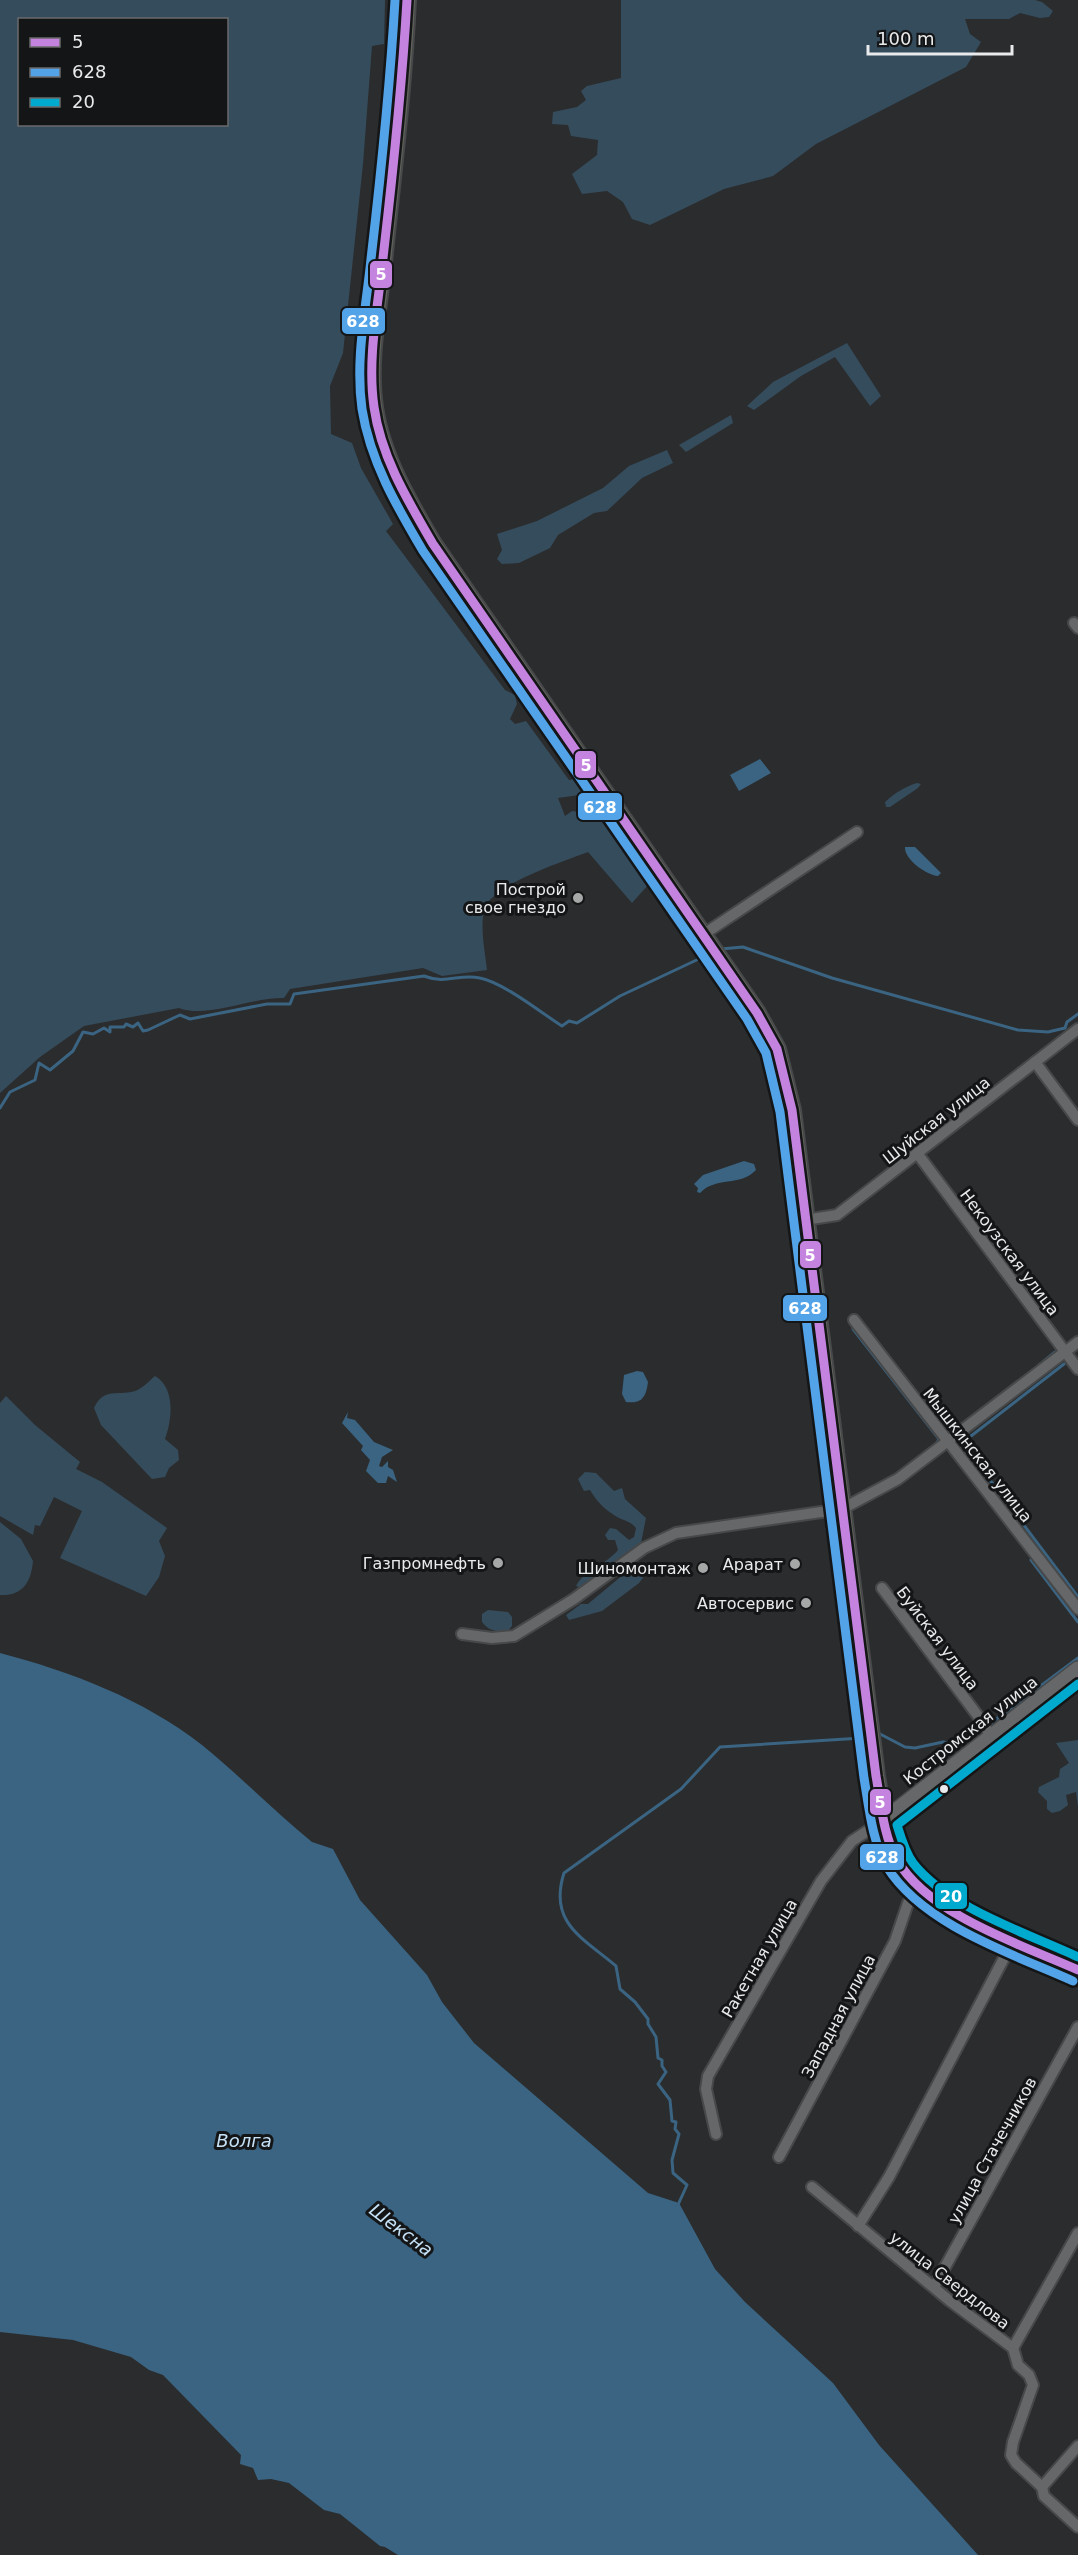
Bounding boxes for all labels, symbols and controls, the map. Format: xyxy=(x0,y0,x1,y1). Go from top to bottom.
legend xyxy=(18,18,228,126)
scale bar xyxy=(868,18,1012,56)
text: 100 m xyxy=(877,28,935,49)
text: 5 xyxy=(72,31,83,52)
text: 628 xyxy=(72,61,106,82)
text: 20 xyxy=(72,91,95,112)
line badge: 5 xyxy=(369,260,393,289)
text: 5 xyxy=(375,265,387,284)
line badge: 628 xyxy=(341,307,386,335)
text: 628 xyxy=(346,312,380,331)
line badge: 5 xyxy=(574,750,597,779)
text: 5 xyxy=(580,756,592,775)
line badge: 628 xyxy=(577,792,623,821)
text: 628 xyxy=(583,798,617,817)
place label: Построй свое гнездо xyxy=(465,880,566,917)
marker: Построй свое гнездо xyxy=(571,891,585,905)
street label: Шуйская улица xyxy=(879,1073,994,1168)
street label: Некоузская улица xyxy=(956,1185,1063,1319)
line badge: 5 xyxy=(799,1240,822,1269)
text: 5 xyxy=(804,1246,816,1265)
line badge: 628 xyxy=(782,1294,828,1322)
text: 628 xyxy=(788,1299,822,1318)
street label: Мышкинская улица xyxy=(919,1384,1036,1526)
place label: Газпромнефть xyxy=(363,1554,486,1573)
place label: Арарат xyxy=(723,1555,783,1574)
marker: Газпромнефть xyxy=(491,1556,505,1570)
marker: Арарат xyxy=(788,1557,802,1571)
place label: Шиномонтаж xyxy=(577,1559,691,1578)
marker: Шиномонтаж xyxy=(696,1561,710,1575)
street label: Буйская улица xyxy=(893,1583,983,1694)
place label: Автосервис xyxy=(697,1594,794,1613)
marker: Автосервис xyxy=(799,1596,813,1610)
street label: Костромская улица xyxy=(899,1672,1041,1789)
unlabelled marker xyxy=(938,1783,950,1795)
line badge: 5 xyxy=(869,1788,892,1816)
text: 5 xyxy=(874,1793,886,1812)
line badge: 628 xyxy=(859,1843,905,1871)
text: 628 xyxy=(865,1848,899,1867)
line badge: 20 xyxy=(934,1882,968,1910)
text: 20 xyxy=(940,1887,962,1906)
street label: Ракетная улица xyxy=(718,1895,801,2021)
street label: Западная улица xyxy=(798,1951,879,2081)
street label: улица Стачечников xyxy=(944,2074,1041,2227)
water label: Волга xyxy=(216,2130,272,2151)
water label: Шексна xyxy=(365,2199,437,2260)
street label: улица Свердлова xyxy=(886,2228,1013,2333)

